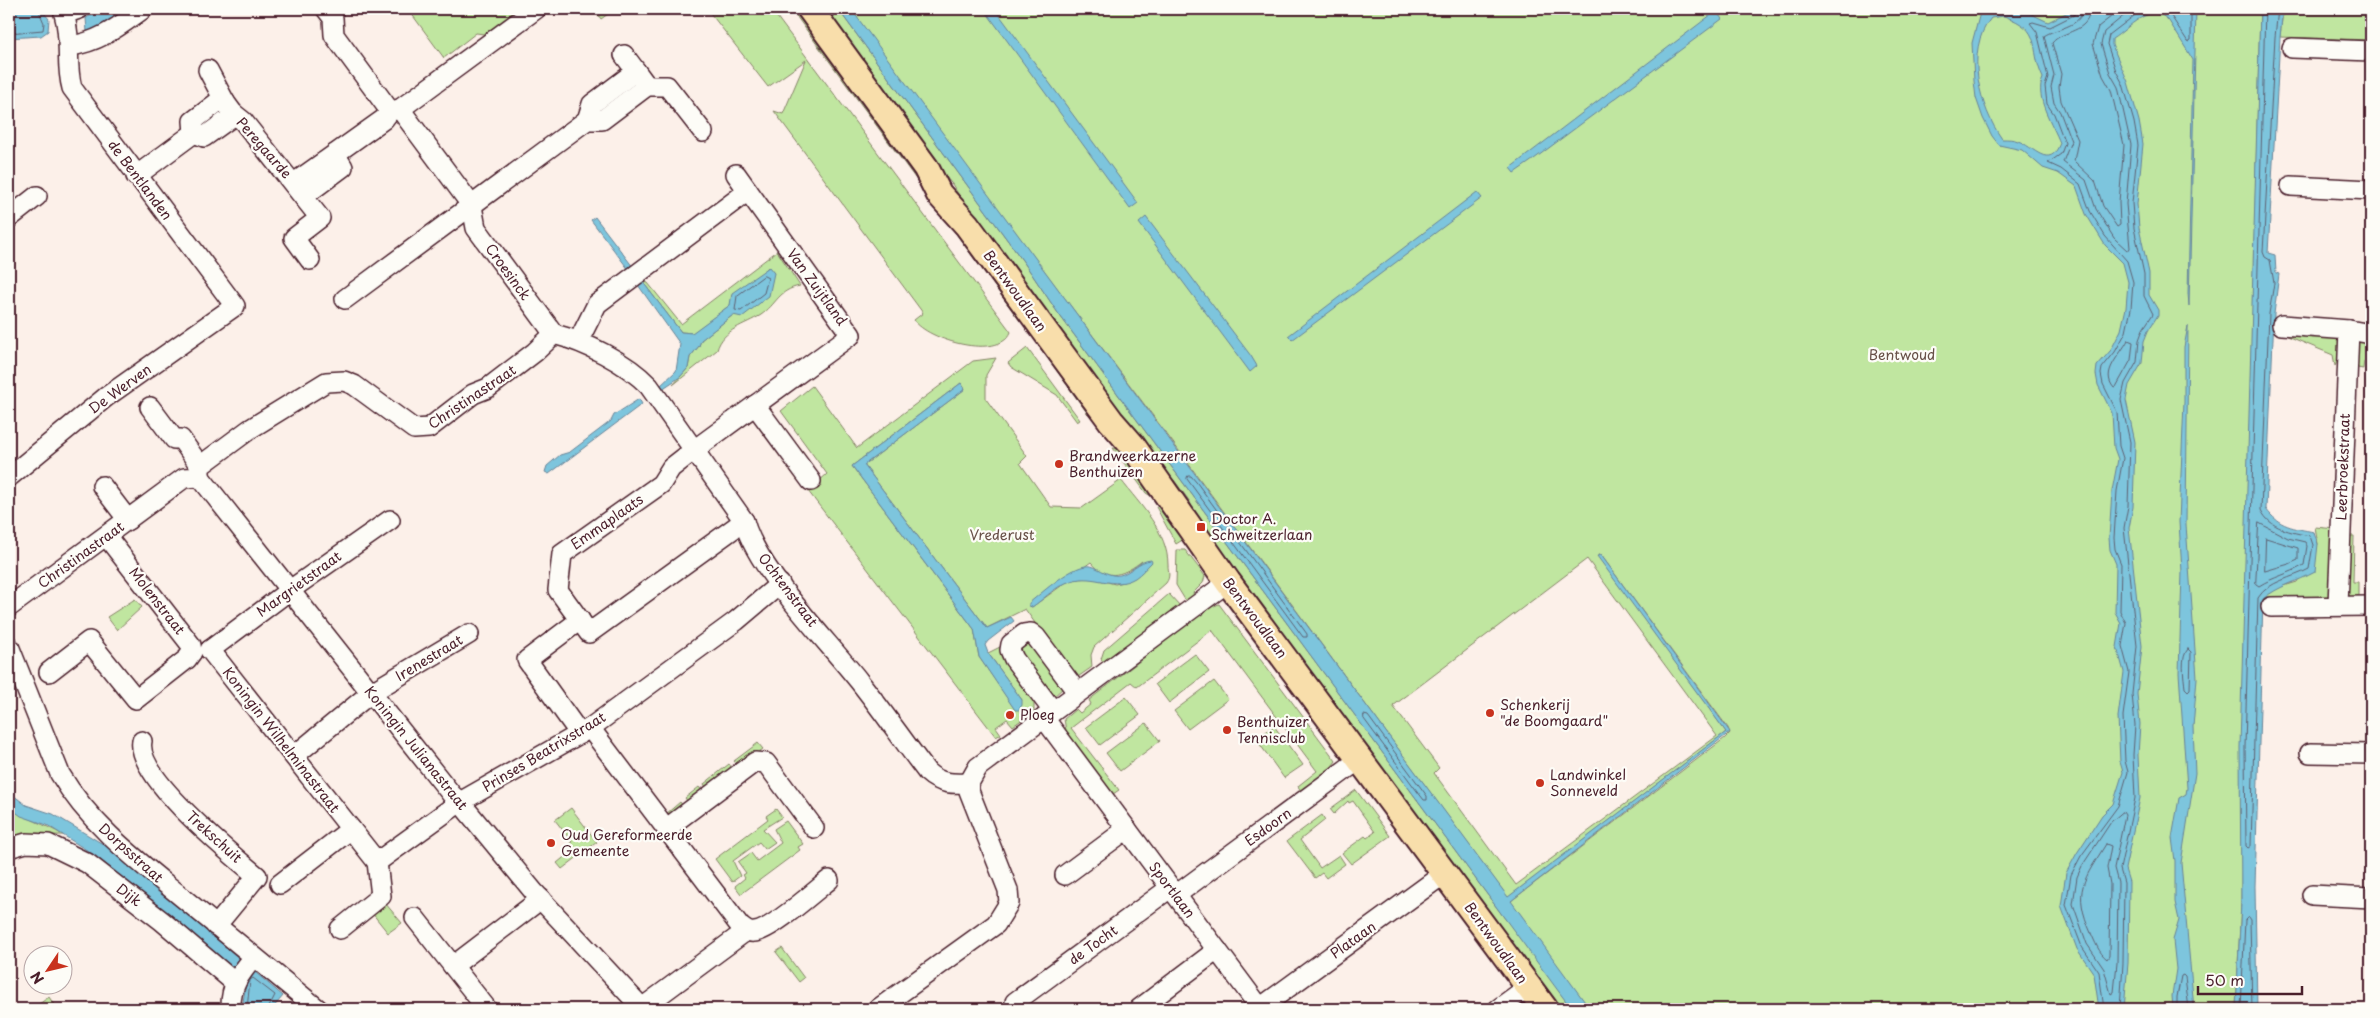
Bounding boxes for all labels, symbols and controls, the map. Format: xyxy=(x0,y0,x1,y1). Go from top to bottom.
street label: Peregaarde xyxy=(232,112,297,183)
street label: de Bentlanden xyxy=(103,135,178,224)
street label: Croesinck xyxy=(481,239,536,305)
street label: Van Zuijtland xyxy=(782,244,853,330)
street label: Bentwoudlaan xyxy=(979,246,1052,336)
park label: Bentwoud xyxy=(1869,344,1935,365)
street label: De Werven xyxy=(84,359,156,419)
street label: Christinastraat xyxy=(423,359,520,434)
street label: Leerbroekstraat xyxy=(2330,413,2355,521)
place label: Brandweerkazerne Benthuizen xyxy=(1069,445,1197,482)
marker: Brandweerkazerne Benthuizen xyxy=(1053,458,1065,470)
street label: Emmaplaats xyxy=(566,488,648,554)
place label: Doctor A. Schweitzerlaan xyxy=(1211,508,1313,545)
street label: Christinastraat xyxy=(33,516,128,593)
marker: Doctor A. Schweitzerlaan xyxy=(1195,521,1207,533)
park label: Vrederust xyxy=(970,524,1035,545)
street label: Margrietstraat xyxy=(252,545,346,622)
street label: Ochtenstraat xyxy=(754,548,823,631)
street label: Molenstraat xyxy=(124,562,191,639)
street label: Bentwoudlaan xyxy=(1218,573,1293,662)
street label: Irenestraat xyxy=(391,629,467,686)
street label: Koningin Wilhelminastraat xyxy=(218,662,345,817)
street label: Koningin Julianastraat xyxy=(360,681,473,814)
place label: Schenkerij "de Boomgaard" xyxy=(1500,694,1608,731)
place label: Ploeg xyxy=(1020,704,1055,725)
street label: Prinses Beatrixstraat xyxy=(478,706,610,797)
marker: Schenkerij "de Boomgaard" xyxy=(1484,707,1496,719)
marker: Ploeg xyxy=(1004,709,1016,721)
place label: Benthuizer Tennisclub xyxy=(1237,711,1309,748)
marker: Benthuizer Tennisclub xyxy=(1221,724,1233,736)
place label: Landwinkel Sonneveld xyxy=(1550,764,1626,801)
marker: Landwinkel Sonneveld xyxy=(1534,777,1546,789)
street label: Esdoorn xyxy=(1240,802,1295,851)
street label: Trekschuit xyxy=(182,806,247,868)
street label: Dorpsstraat xyxy=(94,818,168,888)
place label: Oud Gereformeerde Gemeente xyxy=(561,824,692,861)
marker: Oud Gereformeerde Gemeente xyxy=(545,837,557,849)
street label: Sportlaan xyxy=(1144,857,1201,922)
street label: Dijk xyxy=(112,878,147,911)
street label: Bentwoudlaan xyxy=(1460,898,1533,988)
street label: Plataan xyxy=(1326,916,1380,963)
street label: de Tocht xyxy=(1064,920,1122,970)
north arrow xyxy=(22,946,72,996)
scale bar xyxy=(2198,963,2301,995)
text: N xyxy=(25,967,49,988)
text: 50 m xyxy=(2205,968,2244,991)

